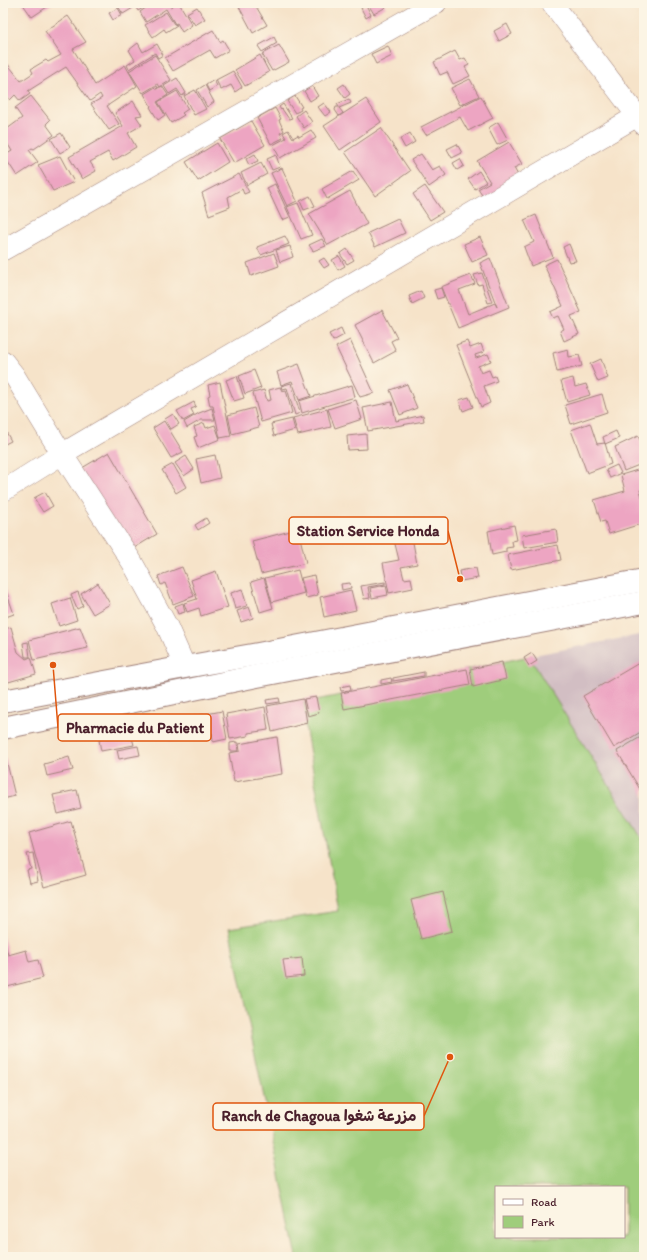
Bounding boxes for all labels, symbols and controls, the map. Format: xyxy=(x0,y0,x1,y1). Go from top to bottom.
callout: Station Service Honda xyxy=(289,517,448,544)
text: Station Service Honda xyxy=(297,522,440,540)
callout: Pharmacie du Patient xyxy=(58,714,211,741)
text: Pharmacie du Patient xyxy=(66,719,204,737)
callout: Ranch de Chagoua مزرعة شغوا xyxy=(213,1103,424,1130)
text: Ranch de Chagoua مزرعة شغوا xyxy=(222,1107,416,1126)
legend xyxy=(495,1186,625,1238)
text: Road xyxy=(531,1195,557,1209)
text: Park xyxy=(531,1215,555,1229)

